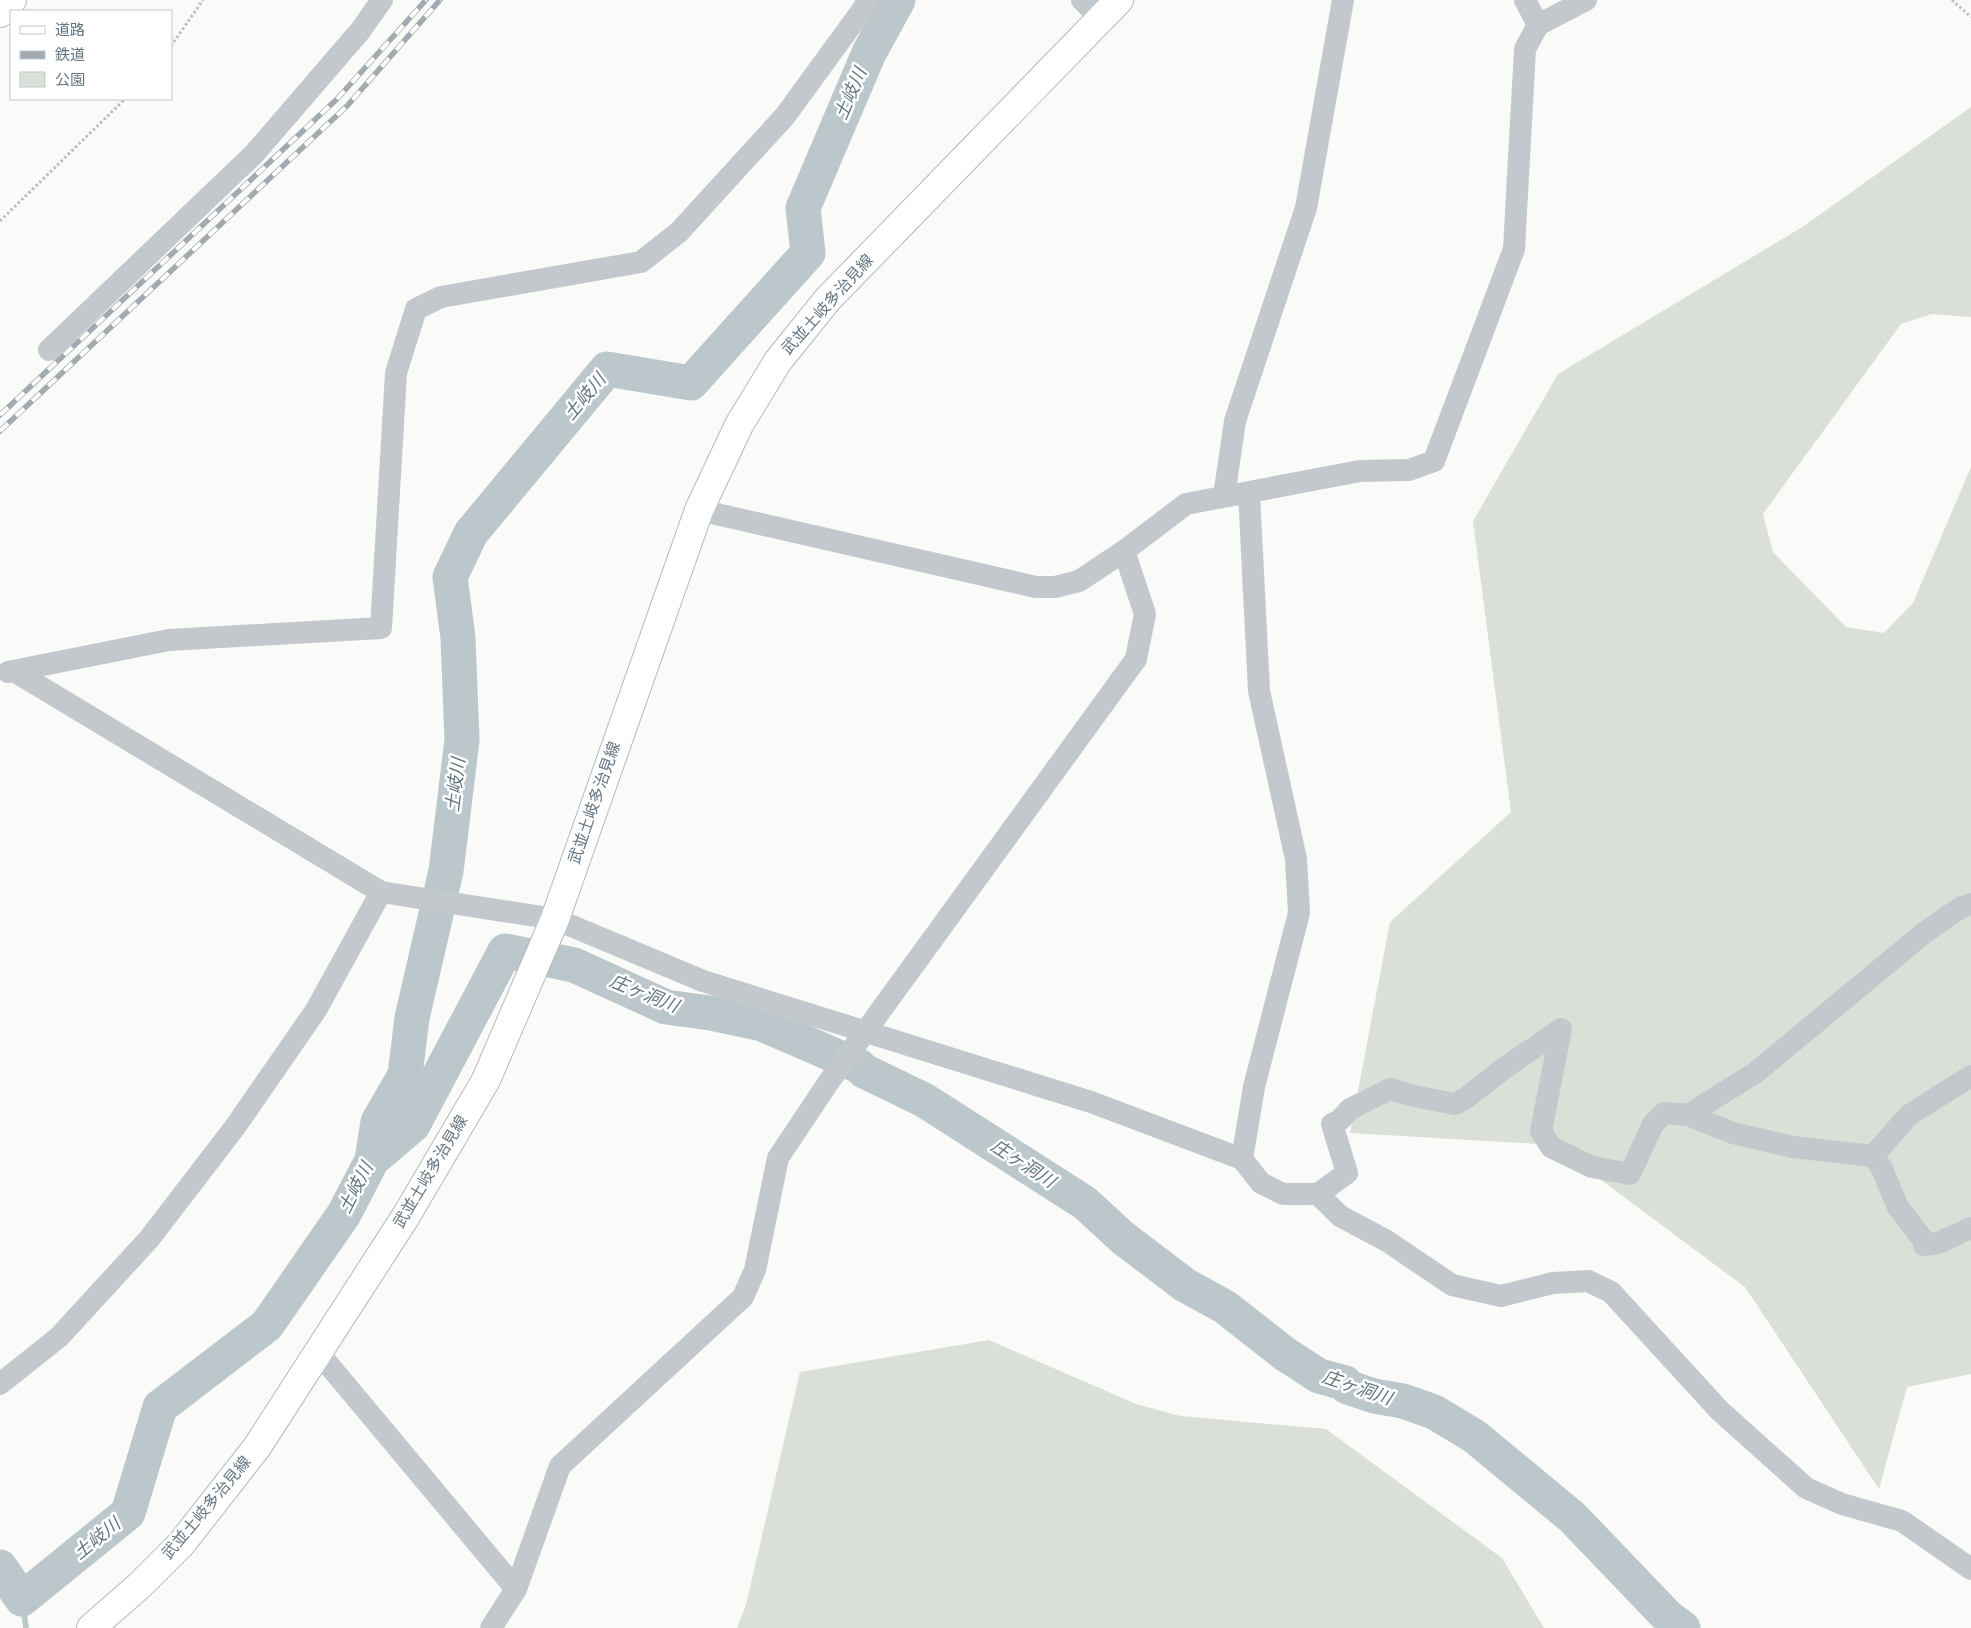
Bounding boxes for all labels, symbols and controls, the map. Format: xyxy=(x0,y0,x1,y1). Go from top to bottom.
legend xyxy=(10,10,172,100)
text: 道路 xyxy=(55,21,85,40)
text: 鉄道 xyxy=(55,46,85,65)
water label: 土岐川 xyxy=(831,63,872,123)
text: 公園 xyxy=(55,71,85,90)
street label: 武並土岐多治見線 xyxy=(778,251,878,359)
water label: 土岐川 xyxy=(560,368,612,424)
street label: 武並土岐多治見線 xyxy=(565,739,625,867)
water label: 土岐川 xyxy=(442,755,470,813)
water label: 庄ヶ洞川 xyxy=(607,971,683,1018)
street label: 武並土岐多治見線 xyxy=(390,1112,472,1232)
water label: 庄ヶ洞川 xyxy=(987,1136,1061,1194)
water label: 土岐川 xyxy=(334,1157,379,1217)
water label: 庄ヶ洞川 xyxy=(1320,1366,1396,1410)
street label: 武並土岐多治見線 xyxy=(159,1453,255,1563)
water label: 土岐川 xyxy=(69,1513,126,1564)

